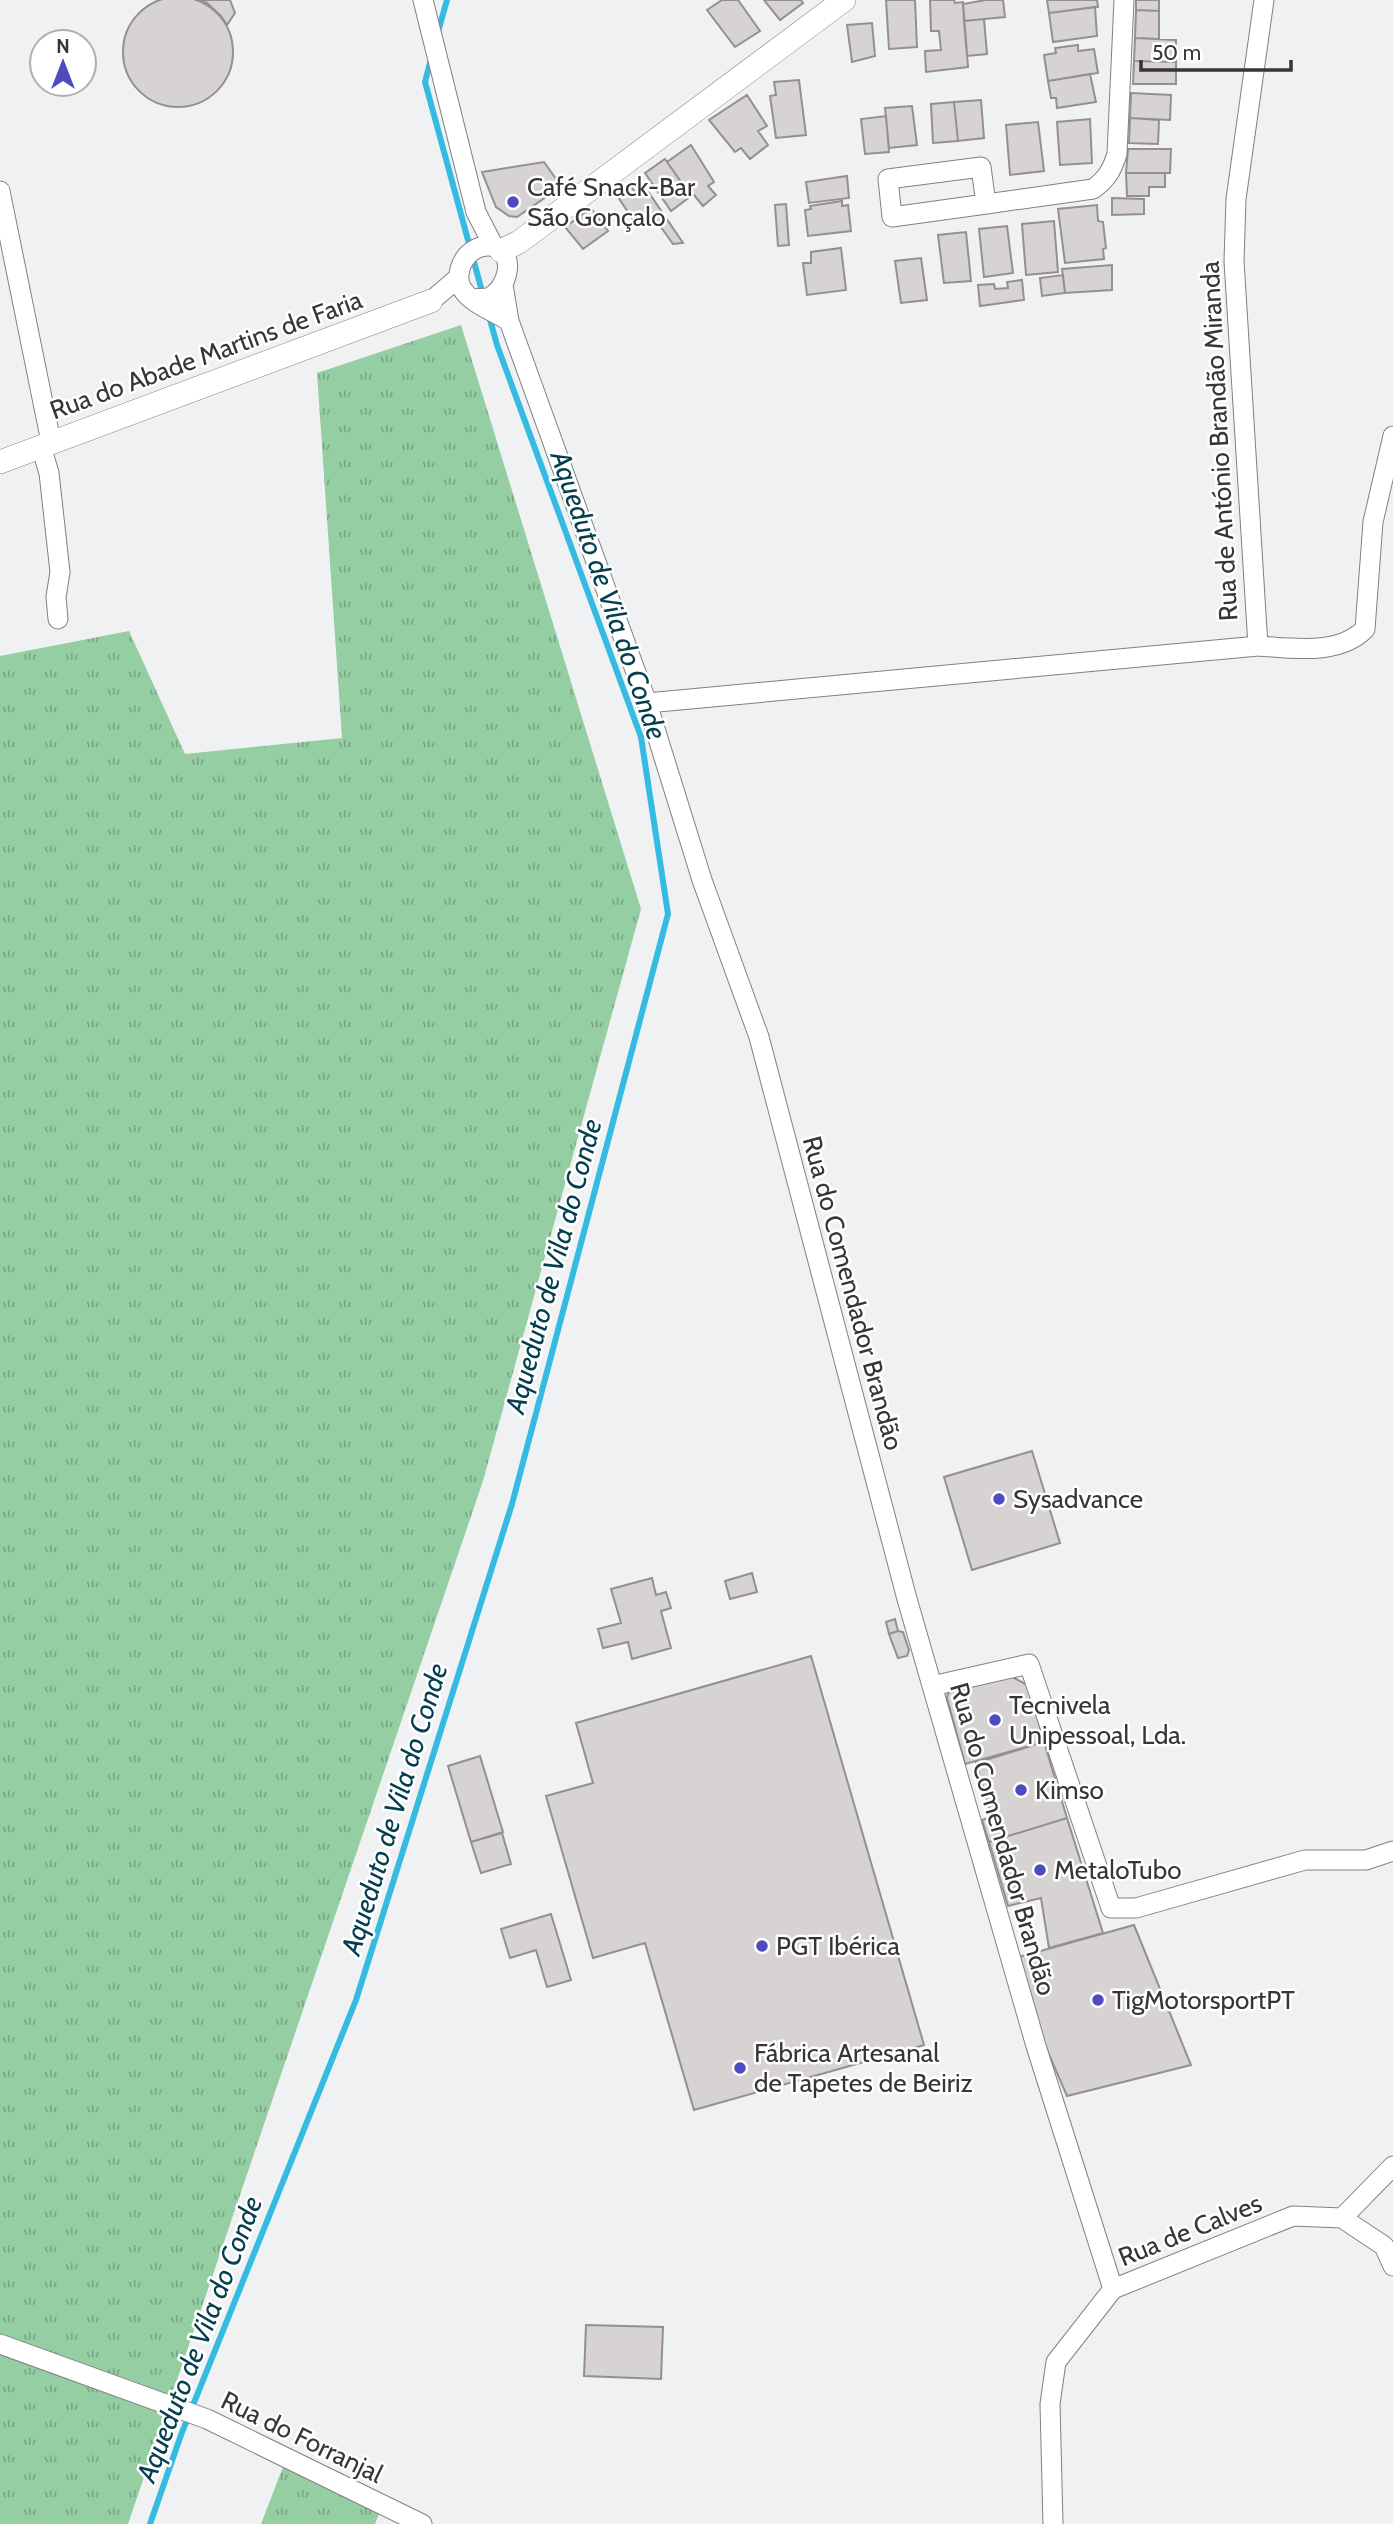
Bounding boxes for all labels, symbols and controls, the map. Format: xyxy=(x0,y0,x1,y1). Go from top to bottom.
north arrow xyxy=(28,28,98,98)
scale bar xyxy=(1141,28,1292,72)
text: N xyxy=(56,35,70,58)
text: 50 m xyxy=(1152,40,1201,65)
place label: Café Snack-Bar São Gonçalo xyxy=(527,171,696,233)
marker: Café Snack-Bar São Gonçalo xyxy=(505,194,521,210)
street label: Rua de António Brandão Miranda xyxy=(1194,260,1244,622)
street label: Rua do Abade Martins de Faria xyxy=(46,283,367,426)
water label: Aqueduto de Vila do Conde xyxy=(543,444,674,744)
water label: Aqueduto de Vila do Conde xyxy=(497,1115,609,1419)
street label: Rua do Comendador Brandão xyxy=(796,1132,910,1454)
place label: Sysadvance xyxy=(1013,1483,1143,1515)
marker: Sysadvance xyxy=(991,1491,1007,1507)
water label: Aqueduto de Vila do Conde xyxy=(333,1659,455,1961)
street label: Rua do Comendador Brandão xyxy=(943,1679,1063,1999)
place label: Tecnivela Unipessoal, Lda. xyxy=(1009,1689,1186,1751)
marker: Tecnivela Unipessoal, Lda. xyxy=(987,1712,1003,1728)
place label: Kimso xyxy=(1035,1774,1104,1806)
marker: Kimso xyxy=(1013,1782,1029,1798)
place label: MetaloTubo xyxy=(1054,1854,1181,1886)
marker: MetaloTubo xyxy=(1032,1862,1048,1878)
place label: PGT Ibérica xyxy=(776,1930,901,1962)
marker: PGT Ibérica xyxy=(754,1938,770,1954)
place label: TigMotorsportPT xyxy=(1112,1984,1295,2016)
marker: TigMotorsportPT xyxy=(1090,1992,1106,2008)
place label: Fábrica Artesanal de Tapetes de Beiriz xyxy=(754,2037,973,2099)
marker: Fábrica Artesanal de Tapetes de Beiriz xyxy=(732,2060,748,2076)
street label: Rua de Calves xyxy=(1114,2187,1267,2273)
water label: Aqueduto de Vila do Conde xyxy=(128,2191,269,2488)
street label: Rua do Forranjal xyxy=(216,2384,388,2490)

